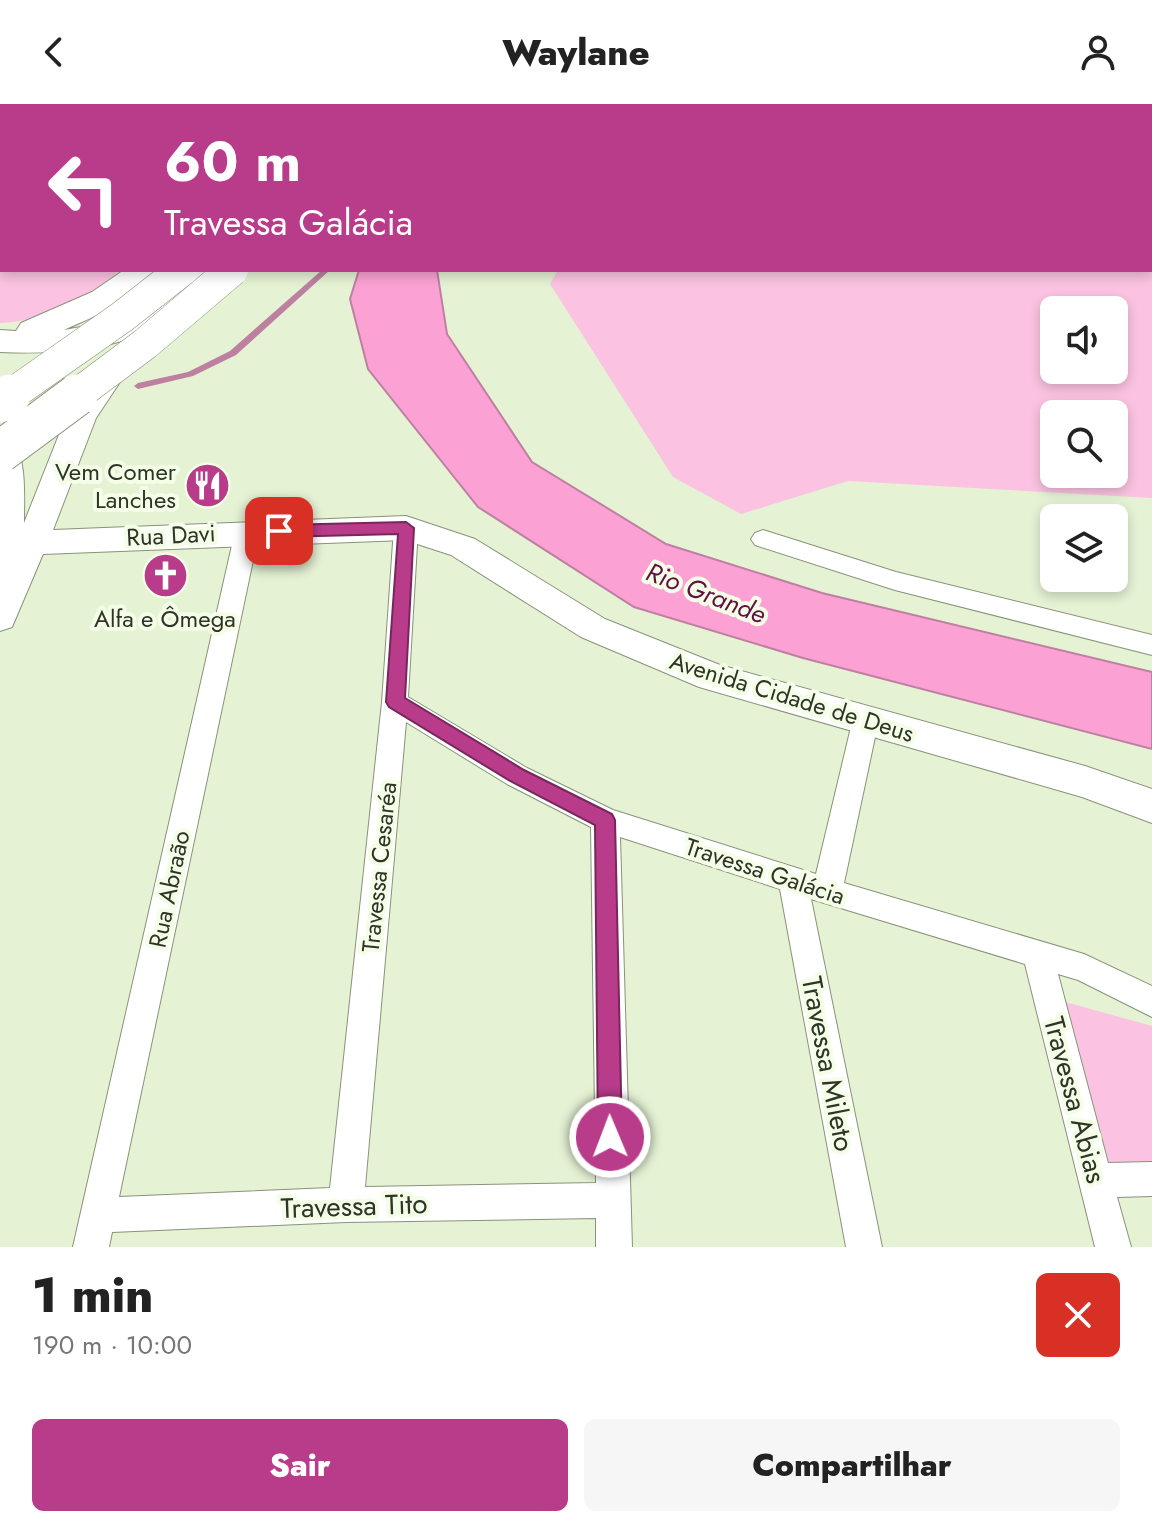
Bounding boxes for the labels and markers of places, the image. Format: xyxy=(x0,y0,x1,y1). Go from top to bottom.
place label: Vem Comer Lanches xyxy=(55,454,177,517)
restaurant icon: Vem Comer Lanches xyxy=(183,461,231,509)
pin xyxy=(245,497,313,565)
church icon: Alfa e Ômega xyxy=(141,552,189,600)
place label: Alfa e Ômega xyxy=(94,601,236,636)

